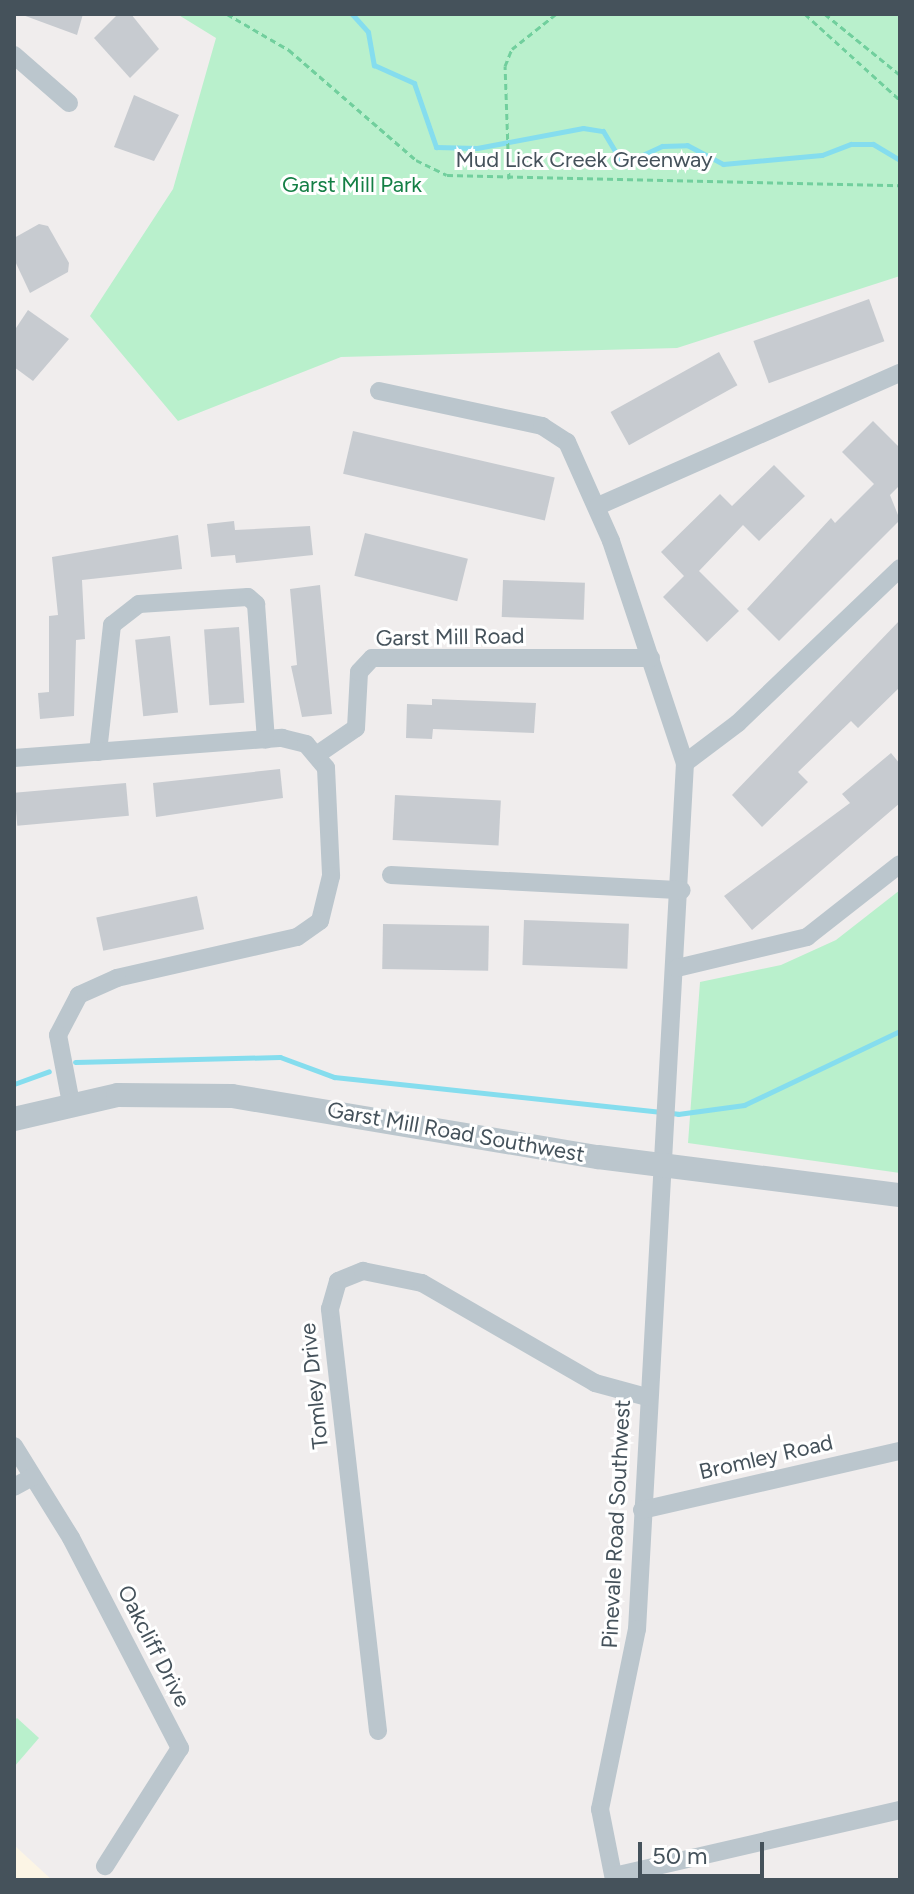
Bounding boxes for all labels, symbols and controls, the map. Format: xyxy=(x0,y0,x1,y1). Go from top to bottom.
street label: Mud Lick Creek Greenway xyxy=(455,147,713,173)
park label: Garst Mill Park xyxy=(282,172,422,198)
street label: Garst Mill Road xyxy=(375,623,525,651)
street label: Garst Mill Road Southwest xyxy=(325,1096,587,1168)
street label: Tomley Drive xyxy=(294,1322,334,1450)
street label: Pinevale Road Southwest xyxy=(596,1399,636,1649)
street label: Bromley Road xyxy=(696,1429,836,1485)
street label: Oakcliff Drive xyxy=(112,1581,196,1711)
scale bar xyxy=(642,1826,768,1876)
text: 50 m xyxy=(652,1841,708,1870)

